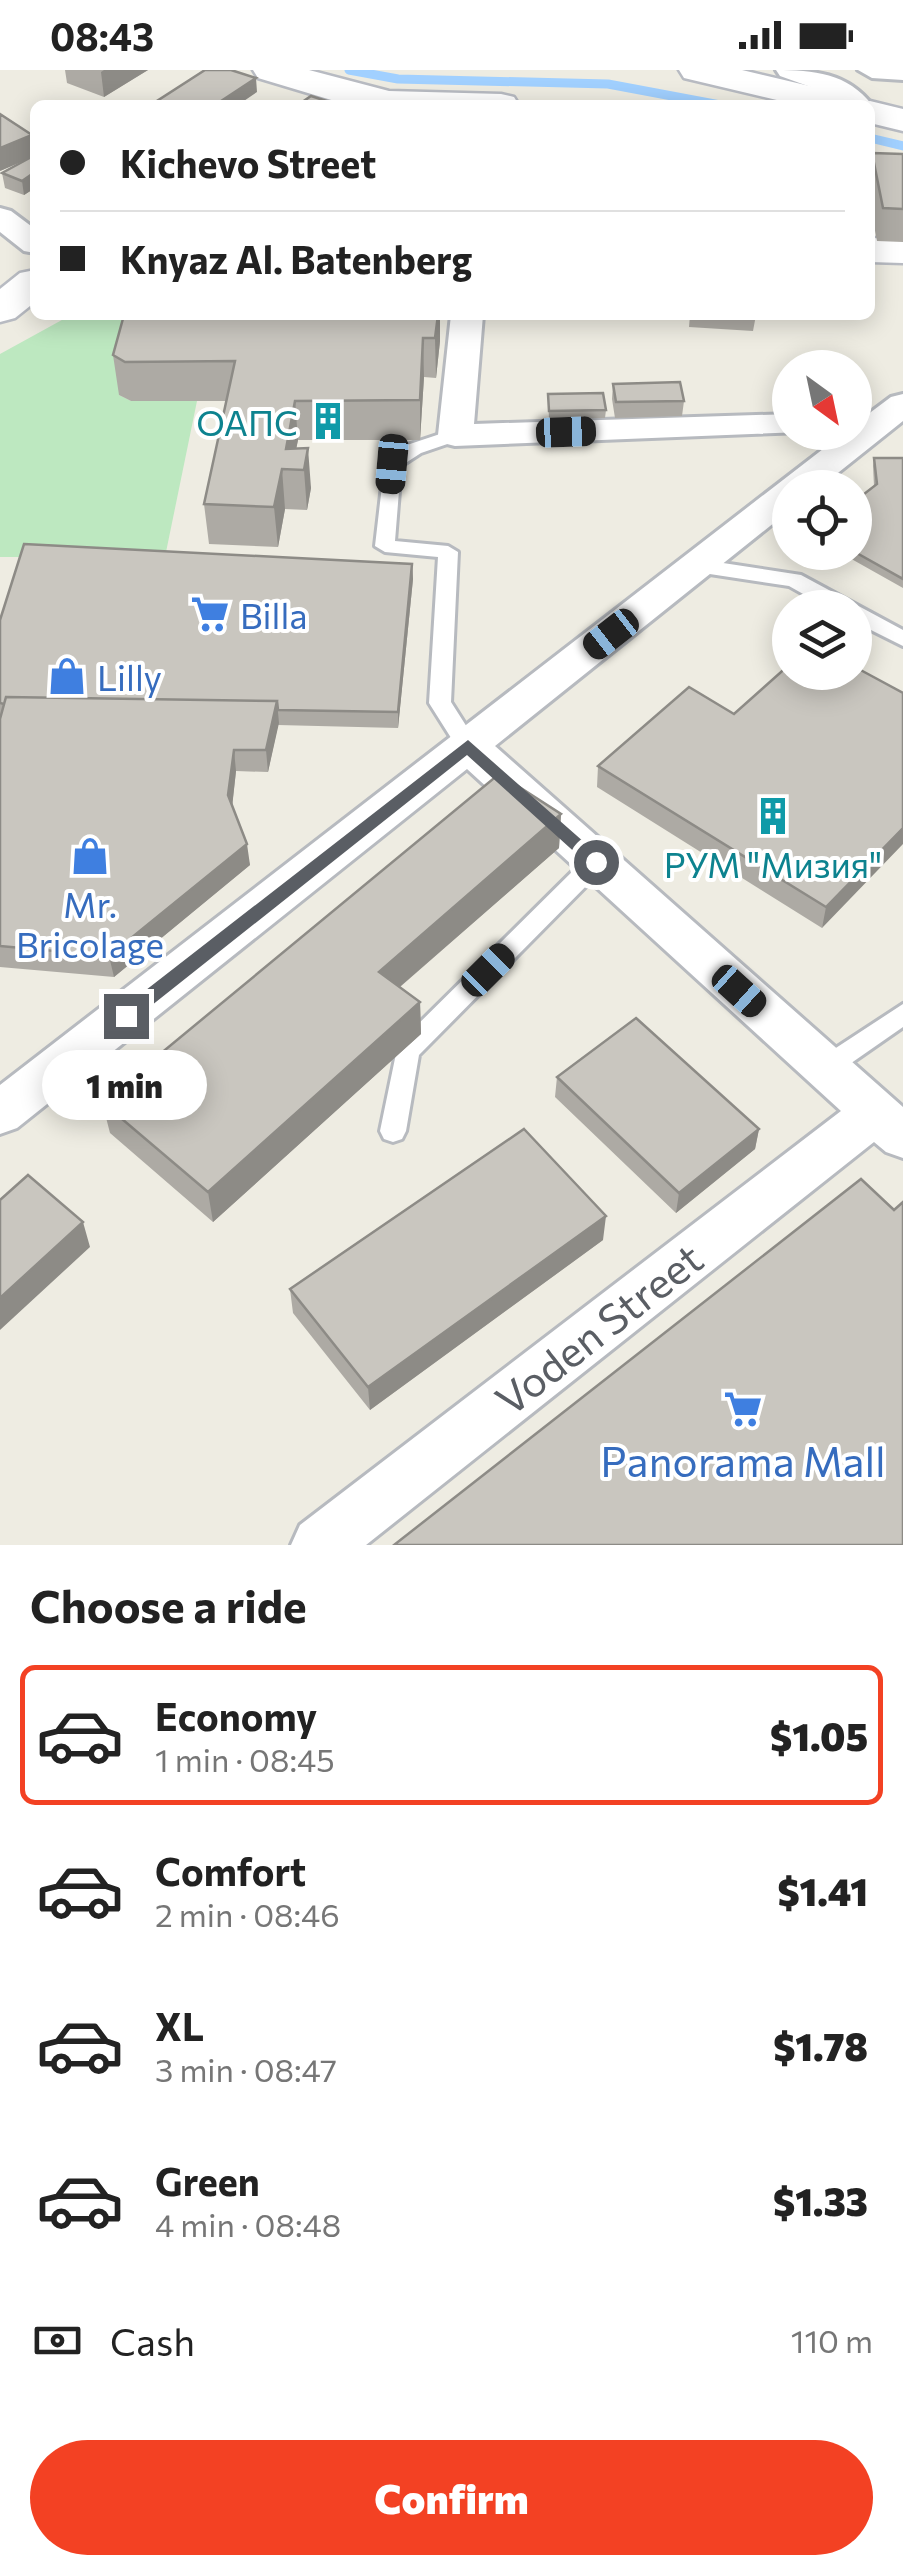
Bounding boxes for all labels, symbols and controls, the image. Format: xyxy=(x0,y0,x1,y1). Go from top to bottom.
text: 08:43 xyxy=(50,12,154,59)
text: Kichevo Street xyxy=(120,139,376,186)
text: Knyaz Al. Batenberg xyxy=(120,235,473,282)
north arrow xyxy=(772,350,872,450)
map controls xyxy=(772,350,872,690)
place label: ОАПС xyxy=(196,400,298,443)
building icon: ОАПС xyxy=(307,400,349,442)
car xyxy=(535,416,597,448)
car xyxy=(374,433,410,495)
button: locate xyxy=(772,470,872,570)
button: layers xyxy=(772,590,872,690)
supermarket icon: Billa xyxy=(189,593,231,635)
place label: Billa xyxy=(240,593,308,636)
car xyxy=(578,604,644,664)
shop icon: Lilly xyxy=(46,655,88,697)
place label: Lilly xyxy=(97,655,162,698)
building icon: РУМ "Мизия" xyxy=(752,795,794,837)
shop icon: Mr. Bricolage xyxy=(69,835,111,877)
route start xyxy=(574,840,619,885)
place label: РУМ "Мизия" xyxy=(664,842,882,885)
place label: Mr. Bricolage xyxy=(16,882,164,965)
car xyxy=(456,938,520,1002)
car xyxy=(707,960,771,1022)
route end xyxy=(104,994,149,1039)
callout: 1 min xyxy=(44,1051,208,1121)
text: 1 min xyxy=(86,1065,163,1105)
street label: Voden Street xyxy=(484,1231,712,1425)
supermarket icon: Panorama Mall xyxy=(722,1388,764,1430)
place label: Panorama Mall xyxy=(600,1434,886,1486)
text: Choose a ride xyxy=(30,1577,307,1632)
icon: car xyxy=(35,1690,125,1780)
text: Economy xyxy=(155,1692,317,1739)
text: $1.05 xyxy=(770,1712,868,1759)
text: 1 min · 08:45 xyxy=(155,1739,335,1779)
icon: car xyxy=(35,1845,125,1935)
text: Comfort xyxy=(155,1847,306,1894)
text: $1.41 xyxy=(777,1867,868,1914)
text: 2 min · 08:46 xyxy=(155,1894,340,1934)
icon: car xyxy=(35,2000,125,2090)
text: XL xyxy=(155,2002,204,2049)
text: $1.78 xyxy=(773,2022,868,2069)
text: 3 min · 08:47 xyxy=(155,2049,337,2089)
icon: car xyxy=(35,2155,125,2245)
text: Green xyxy=(155,2157,260,2204)
text: $1.33 xyxy=(773,2177,868,2224)
text: 4 min · 08:48 xyxy=(155,2204,341,2244)
icon: cash xyxy=(30,2313,85,2368)
text: Cash xyxy=(110,2317,195,2364)
text: 110 m xyxy=(791,2320,873,2360)
button: Confirm xyxy=(30,2440,873,2555)

